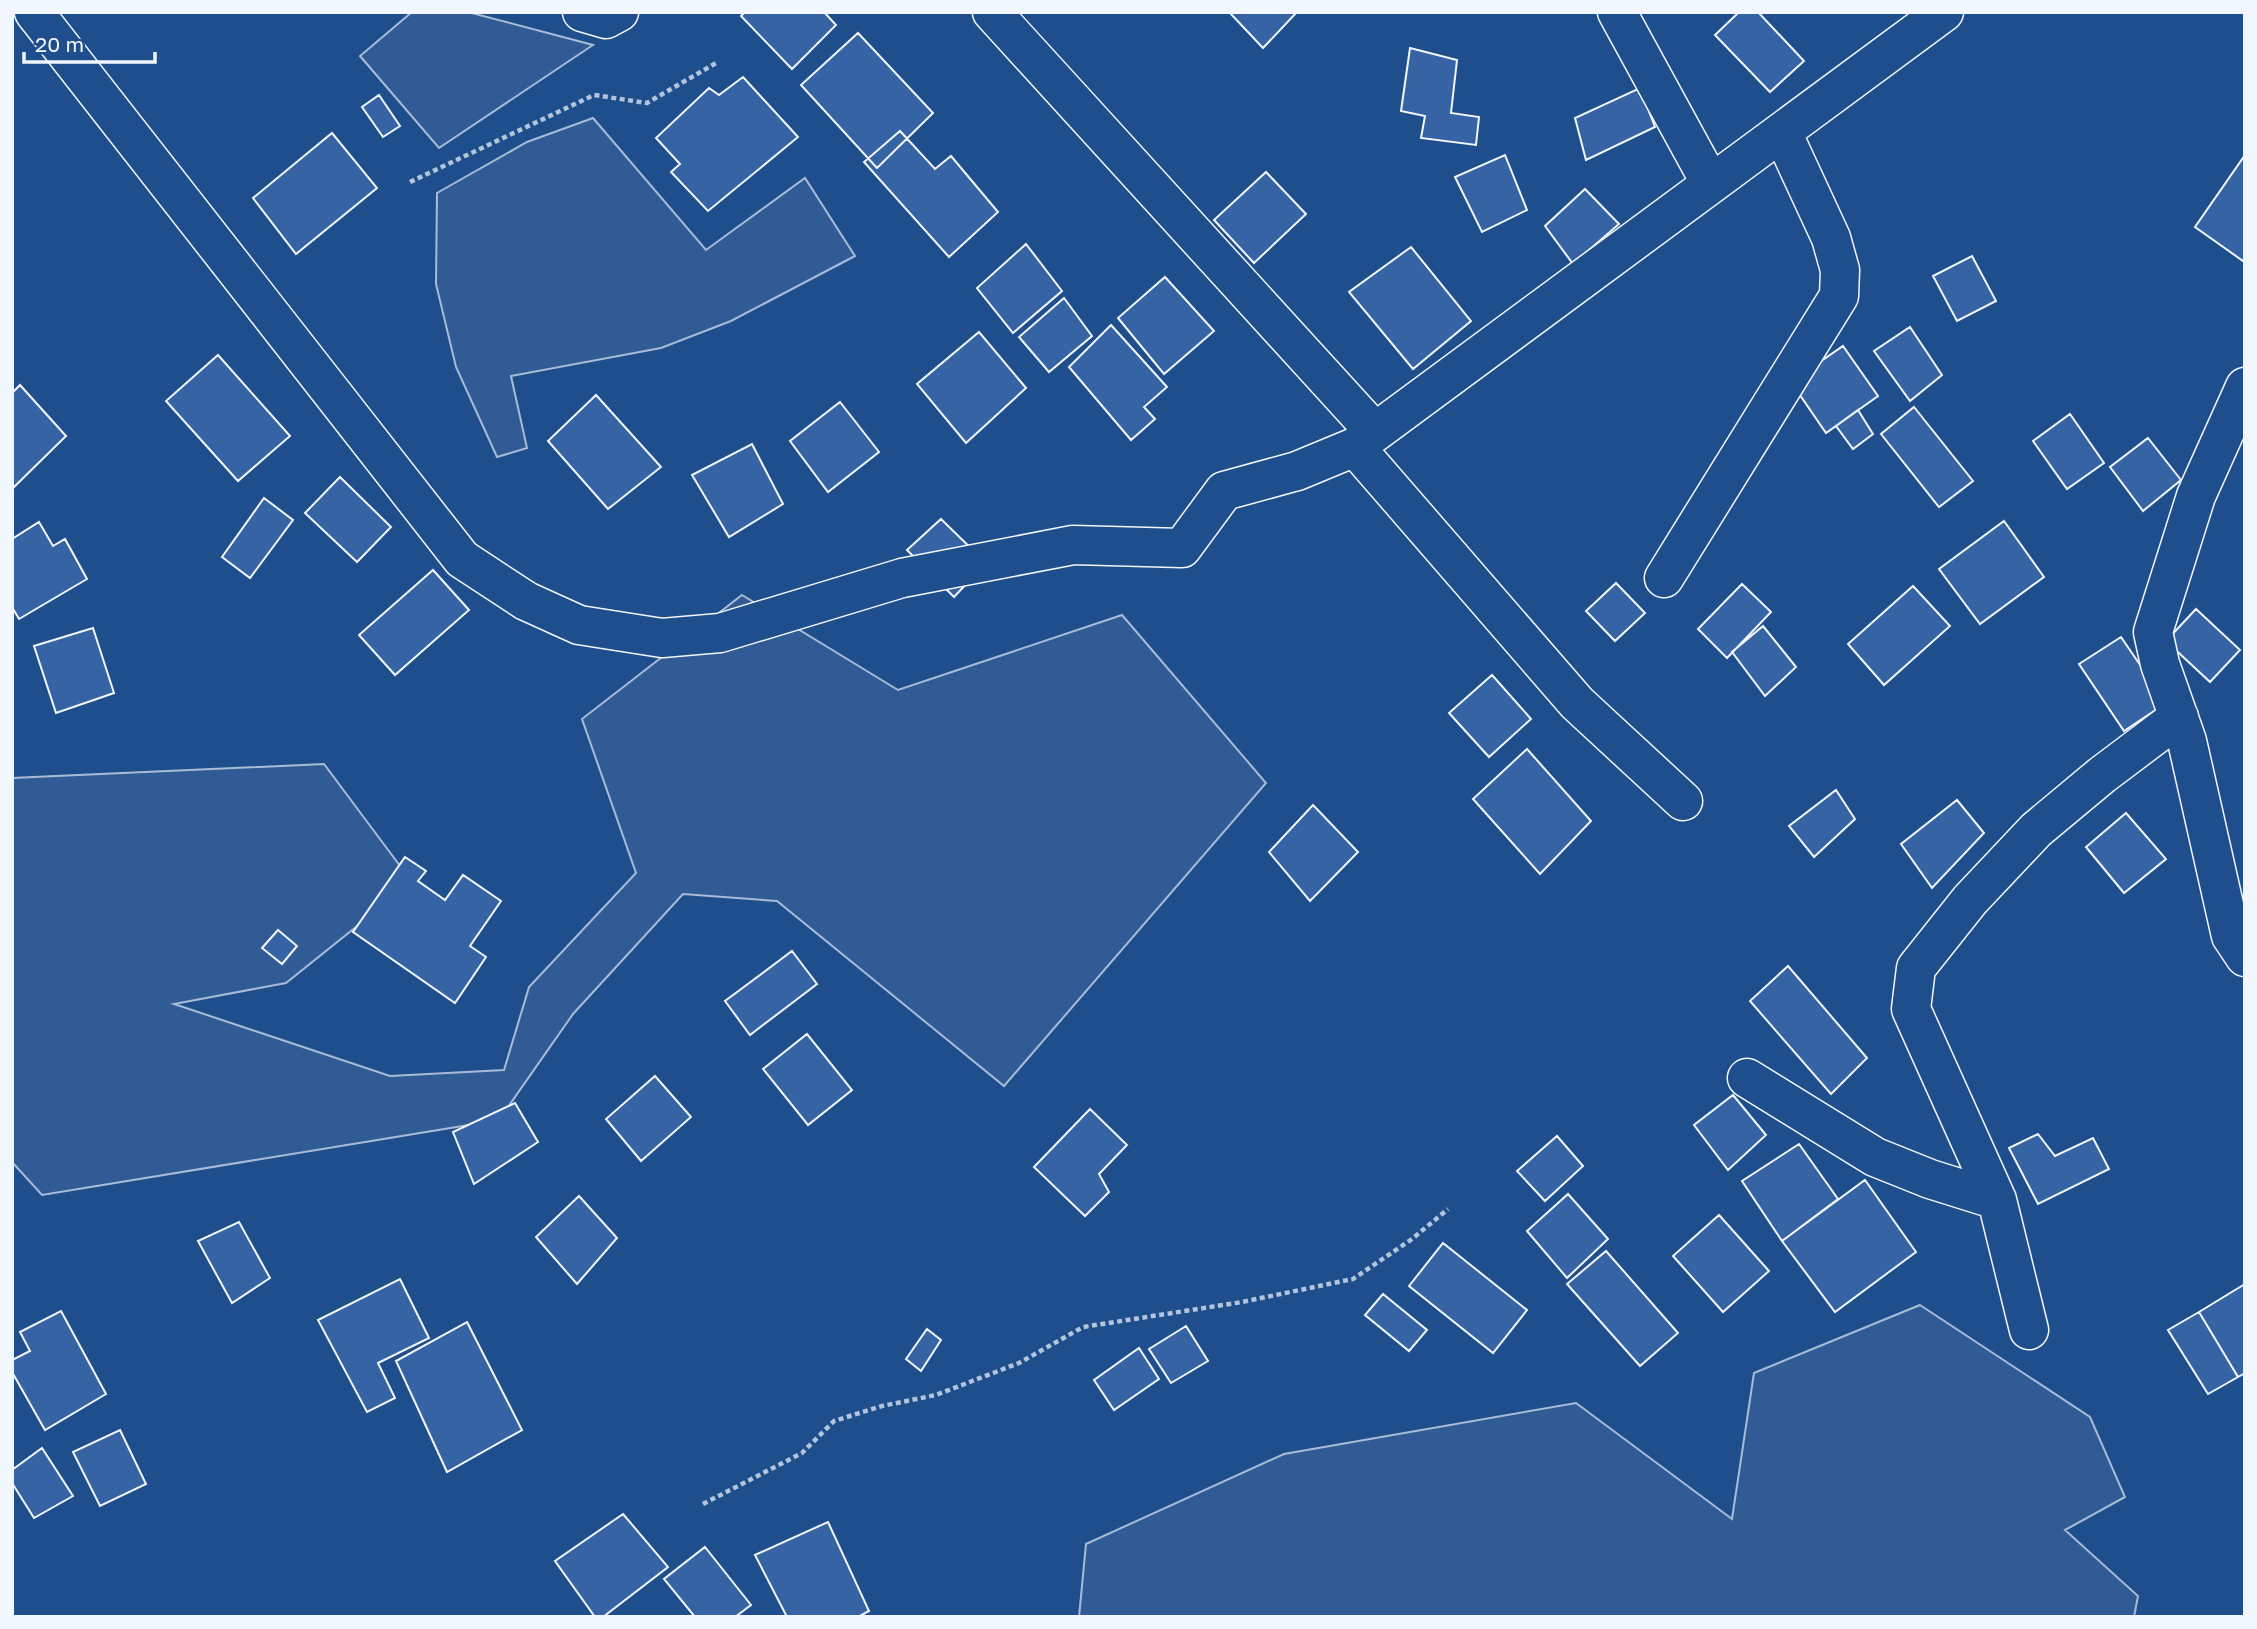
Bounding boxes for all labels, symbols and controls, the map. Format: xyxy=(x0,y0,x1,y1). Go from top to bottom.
scale bar xyxy=(24,21,156,65)
text: 20 m xyxy=(35,31,84,57)

